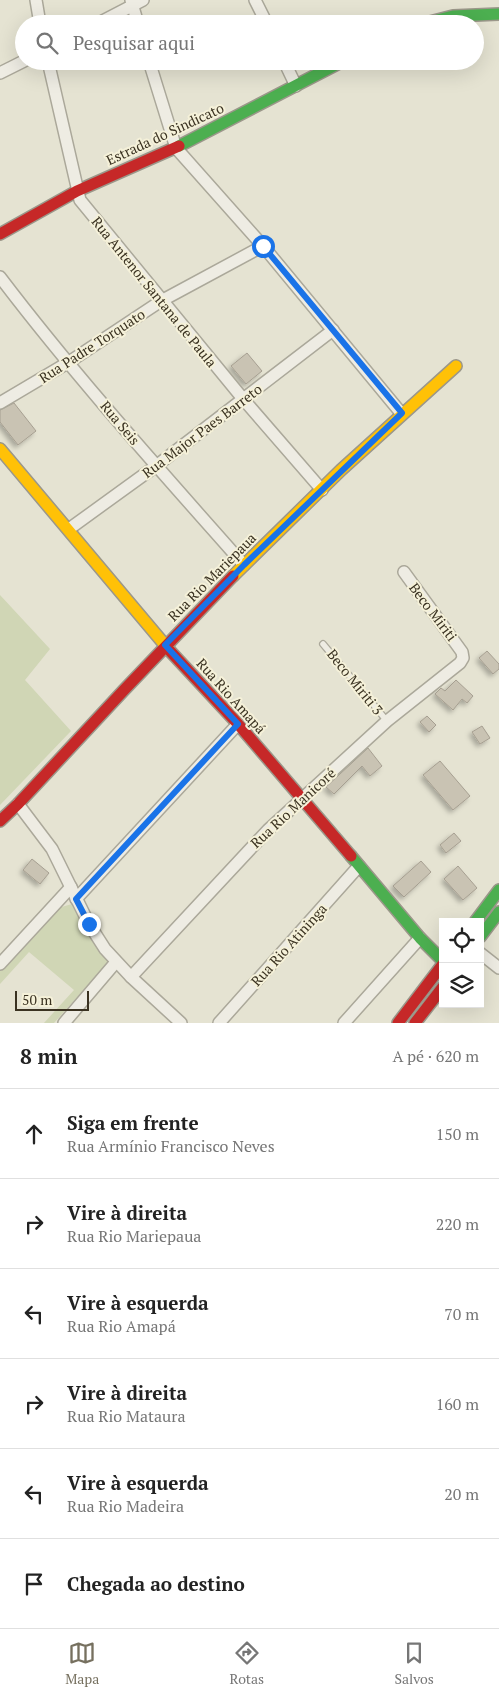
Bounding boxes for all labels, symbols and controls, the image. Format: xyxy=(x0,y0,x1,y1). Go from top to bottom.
search box xyxy=(15,15,484,70)
icon: search xyxy=(33,29,61,57)
text: Pesquisar aqui xyxy=(73,30,195,55)
street label: Estrada do Sindicato xyxy=(103,98,227,169)
street label: Rua Antenor Santana de Paula xyxy=(88,212,221,371)
route start xyxy=(252,235,275,258)
street label: Rua Padre Torquato xyxy=(35,304,149,387)
street label: Rua Major Paes Barreto xyxy=(138,379,266,482)
street label: Rua Seis xyxy=(96,397,144,449)
street label: Rua Rio Mariepaua xyxy=(163,528,260,625)
street label: Beco Miriti xyxy=(405,579,462,645)
street label: Beco Miriti 3 xyxy=(323,645,388,718)
street label: Rua Rio Amapá xyxy=(192,654,270,737)
street label: Rua Rio Manicoré xyxy=(246,763,339,852)
street label: Rua Rio Atininga xyxy=(246,899,331,990)
route end xyxy=(78,913,101,936)
map controls xyxy=(439,918,484,1008)
button: locate xyxy=(439,918,484,963)
button: layers xyxy=(439,963,484,1008)
scale bar xyxy=(15,988,89,1011)
text: 50 m xyxy=(22,990,52,1009)
text: 8 min xyxy=(20,1042,77,1070)
text: A pé · 620 m xyxy=(392,1045,479,1067)
text: Siga em frente xyxy=(67,1110,199,1135)
icon: ahead xyxy=(20,1120,48,1148)
text: 150 m xyxy=(436,1123,479,1145)
text: Rua Armínio Francisco Neves xyxy=(67,1135,275,1157)
text: Vire à direita xyxy=(67,1200,187,1225)
icon: right xyxy=(20,1210,48,1238)
text: 220 m xyxy=(436,1213,479,1235)
text: Rua Rio Mariepaua xyxy=(67,1225,201,1247)
text: Vire à esquerda xyxy=(67,1290,209,1315)
icon: left xyxy=(20,1300,48,1328)
text: 70 m xyxy=(444,1303,479,1325)
text: Rua Rio Amapá xyxy=(67,1315,176,1337)
text: Vire à direita xyxy=(67,1380,187,1405)
icon: right xyxy=(20,1390,48,1418)
text: 160 m xyxy=(436,1393,479,1415)
text: Rua Rio Mataura xyxy=(67,1405,185,1427)
text: Vire à esquerda xyxy=(67,1470,209,1495)
icon: left xyxy=(20,1480,48,1508)
text: 20 m xyxy=(444,1483,479,1505)
text: Rua Rio Madeira xyxy=(67,1495,184,1517)
icon: arrive xyxy=(20,1570,48,1598)
text: Chegada ao destino xyxy=(67,1571,245,1596)
tab: Mapa xyxy=(65,1639,99,1688)
tab: Rotas xyxy=(230,1639,264,1688)
tab: Salvos xyxy=(394,1639,434,1688)

